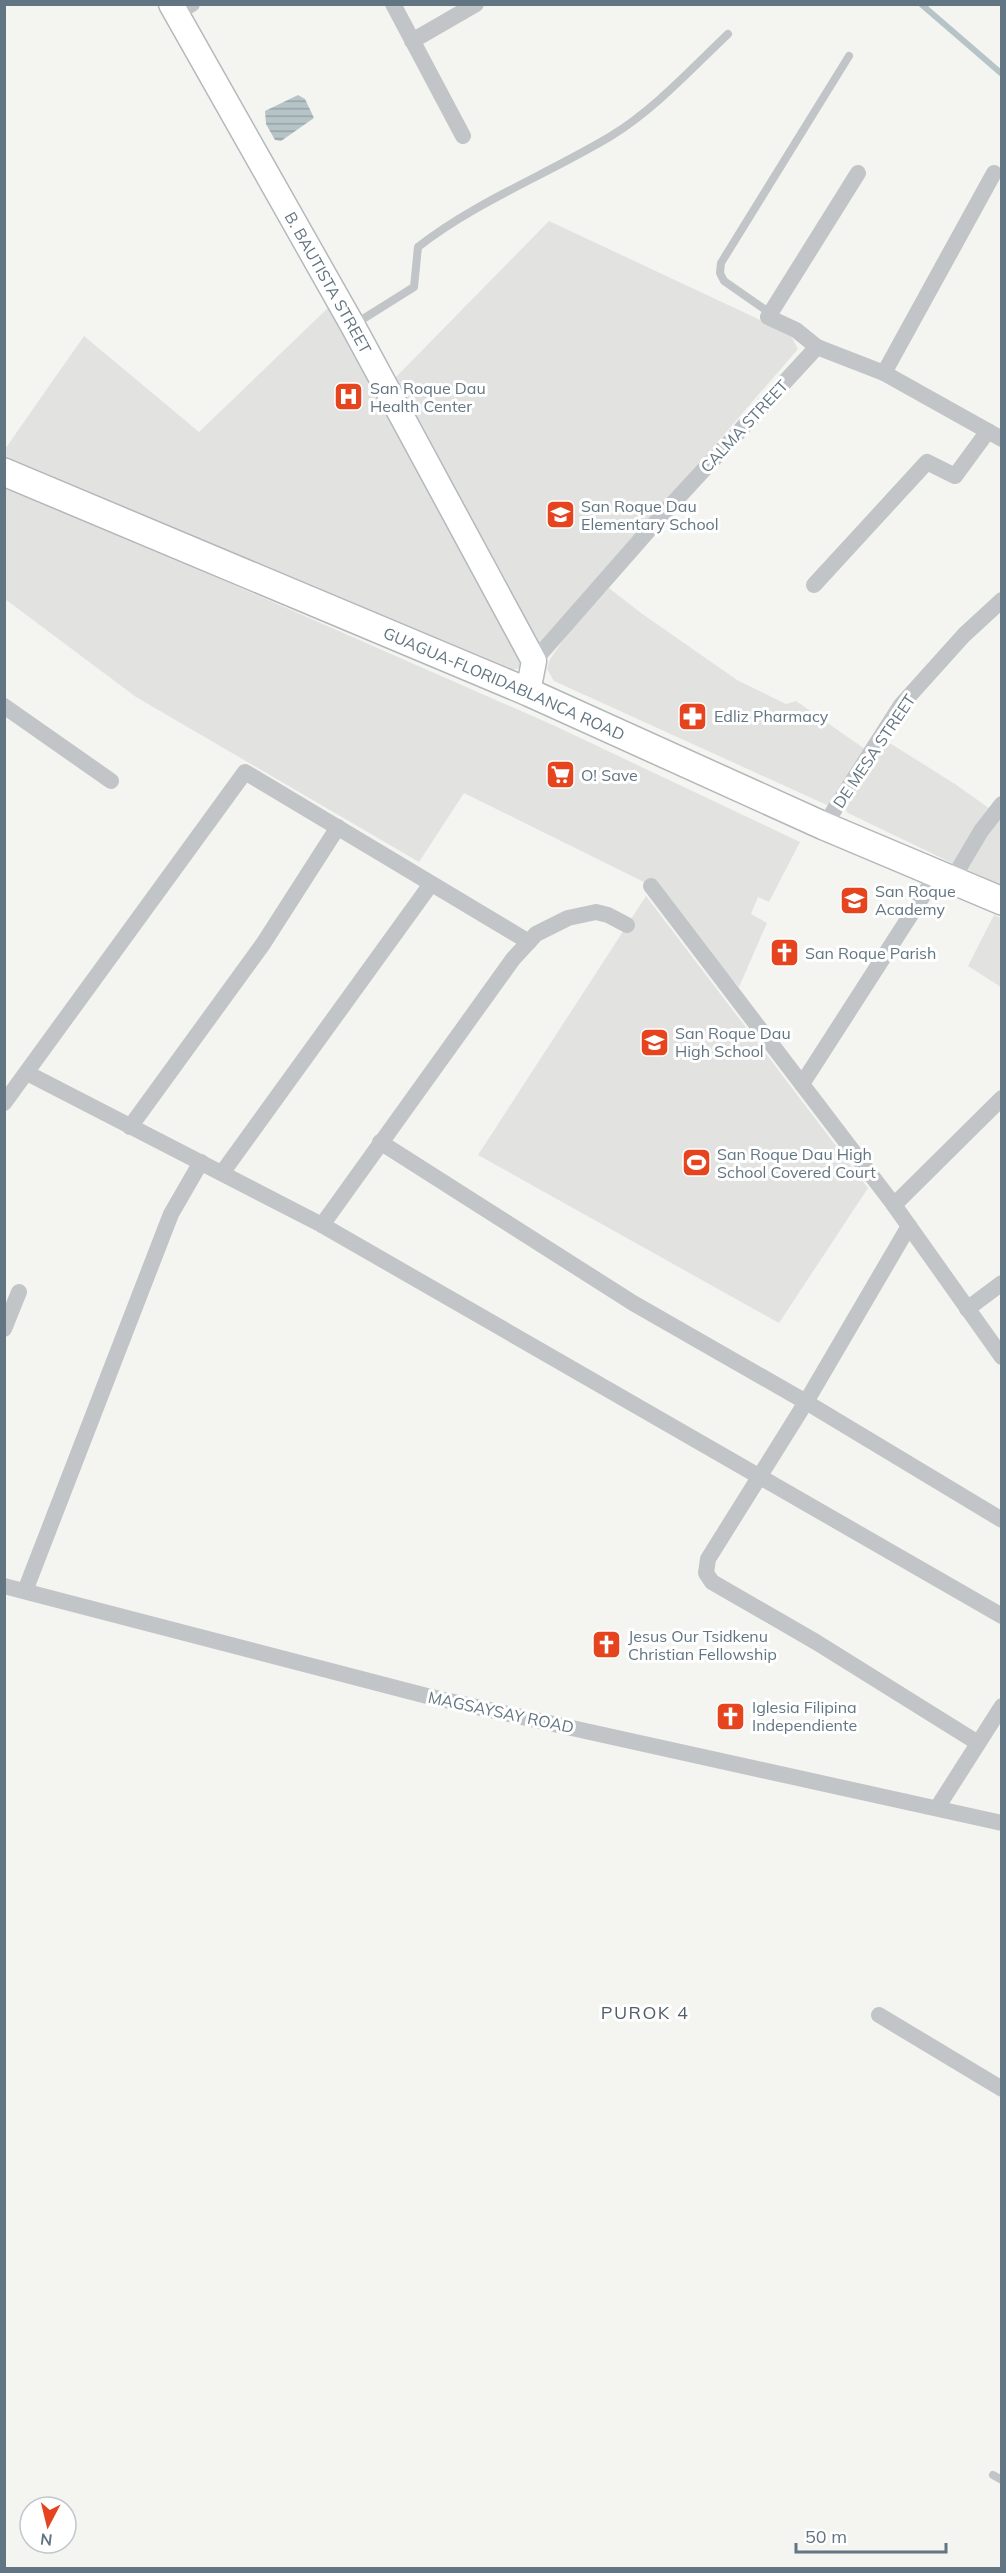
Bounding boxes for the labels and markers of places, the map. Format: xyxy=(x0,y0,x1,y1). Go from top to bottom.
place label: San Roque Dau Health Center xyxy=(370,378,486,416)
hospital icon: San Roque Dau Health Center xyxy=(333,381,365,413)
place label: San Roque Dau Elementary School xyxy=(581,496,719,534)
school or university icon: San Roque Dau Elementary School xyxy=(544,499,576,531)
pharmacy icon: Edliz Pharmacy xyxy=(677,700,709,732)
place label: Edliz Pharmacy xyxy=(714,706,829,726)
supermarket icon: O! Save xyxy=(544,759,576,791)
place label: O! Save xyxy=(581,765,638,785)
place label: San Roque Academy xyxy=(875,881,956,919)
school or university icon: San Roque Academy xyxy=(838,884,870,916)
church icon: San Roque Parish xyxy=(768,937,800,969)
place label: San Roque Parish xyxy=(805,943,936,963)
place label: San Roque Dau High School xyxy=(675,1023,791,1061)
school or university icon: San Roque Dau High School xyxy=(638,1026,670,1058)
place label: San Roque Dau High School Covered Court xyxy=(717,1144,876,1182)
sports icon: San Roque Dau High School Covered Court xyxy=(680,1147,712,1179)
place label: Jesus Our Tsidkenu Christian Fellowship xyxy=(628,1626,777,1664)
church icon: Jesus Our Tsidkenu Christian Fellowship xyxy=(591,1629,623,1661)
place label: Iglesia Filipina Independiente xyxy=(752,1697,857,1735)
church icon: Iglesia Filipina Independiente xyxy=(715,1700,747,1732)

